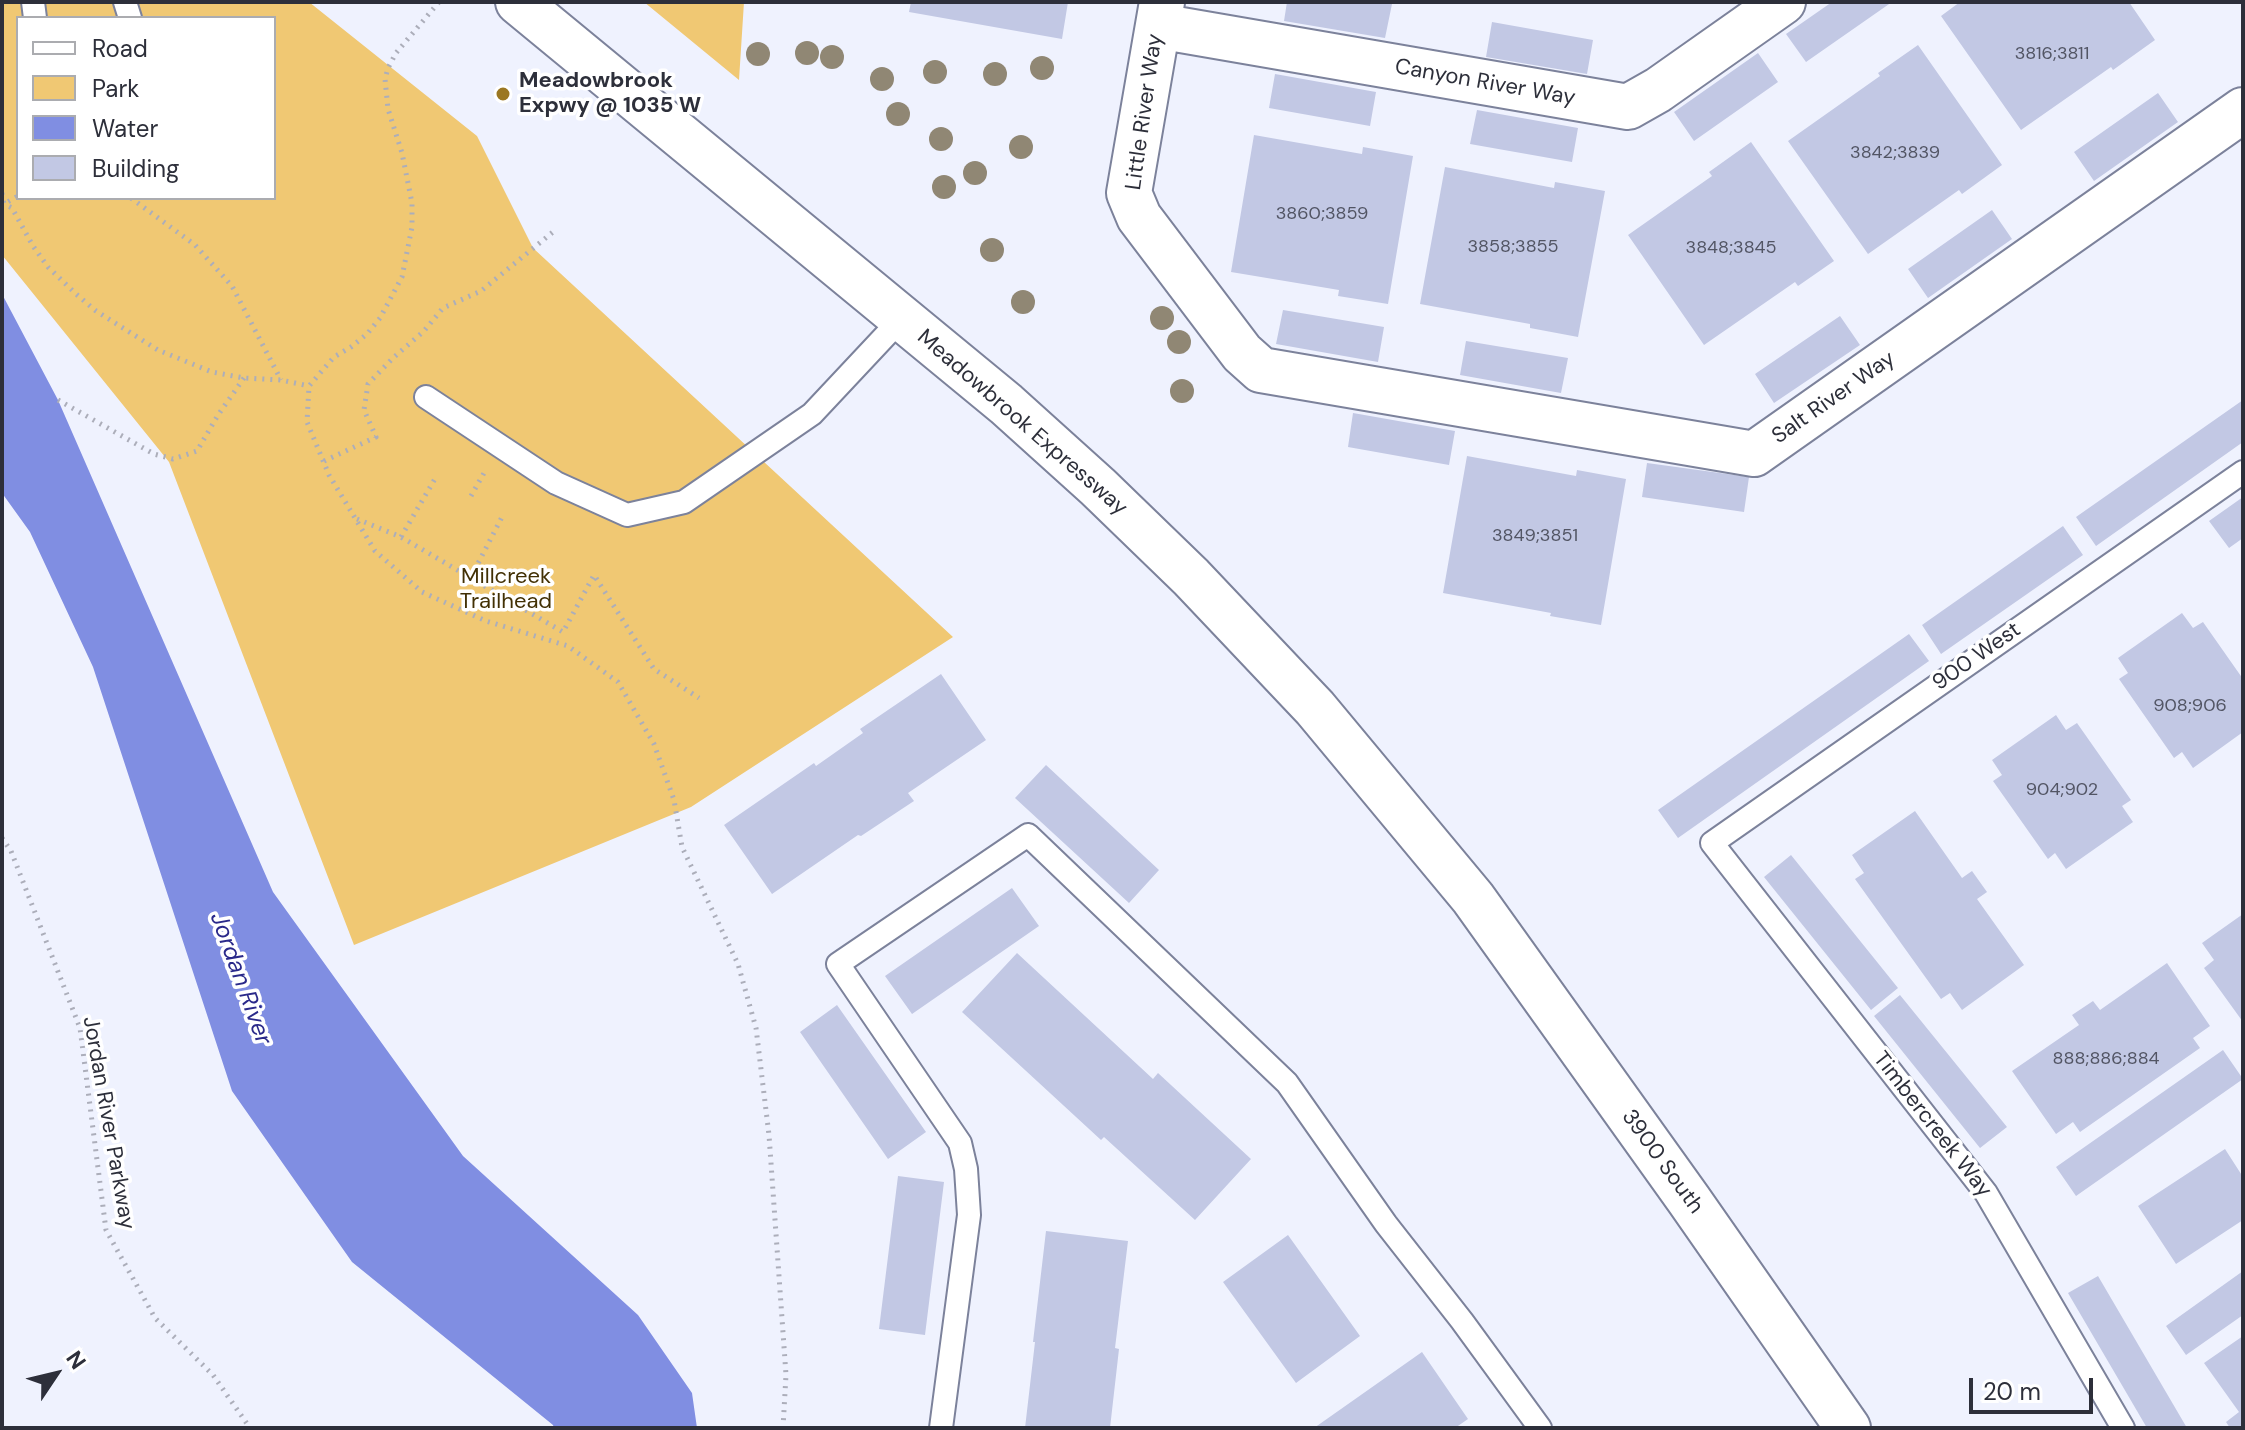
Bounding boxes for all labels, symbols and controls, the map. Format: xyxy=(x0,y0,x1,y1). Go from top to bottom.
legend xyxy=(16,16,276,200)
street label: Little River Way xyxy=(1121,32,1169,192)
text: Road xyxy=(92,33,148,64)
house number: 3816;3811 xyxy=(2015,43,2089,65)
street label: Canyon River Way xyxy=(1393,54,1577,112)
place label: Meadowbrook Expwy @ 1035 W xyxy=(519,68,701,120)
text: Park xyxy=(92,73,139,104)
marker: Meadowbrook Expwy @ 1035 W xyxy=(494,85,512,103)
text: Water xyxy=(92,113,158,144)
house number: 3842;3839 xyxy=(1850,142,1940,164)
text: Building xyxy=(92,153,179,184)
house number: 3860;3859 xyxy=(1276,203,1368,225)
house number: 3858;3855 xyxy=(1467,236,1559,258)
house number: 3848;3845 xyxy=(1685,237,1777,259)
street label: Meadowbrook Expressway xyxy=(911,324,1133,522)
street label: Salt River Way xyxy=(1767,346,1901,450)
house number: 3849;3851 xyxy=(1492,525,1578,547)
park label: Millcreek Trailhead xyxy=(460,564,552,616)
street label: 900 West xyxy=(1928,617,2026,697)
house number: 908;906 xyxy=(2153,695,2227,717)
house number: 904;902 xyxy=(2026,779,2098,801)
water label: Jordan River xyxy=(203,909,277,1049)
street label: Jordan River Parkway xyxy=(76,1015,140,1231)
street label: Timbercreek Way xyxy=(1867,1047,1997,1203)
house number: 888;886;884 xyxy=(2052,1048,2160,1070)
street label: 3900 South xyxy=(1616,1105,1708,1219)
north arrow xyxy=(16,1334,96,1414)
text: N xyxy=(60,1345,93,1375)
scale bar xyxy=(1973,1362,2097,1412)
text: 20 m xyxy=(1983,1376,2041,1407)

